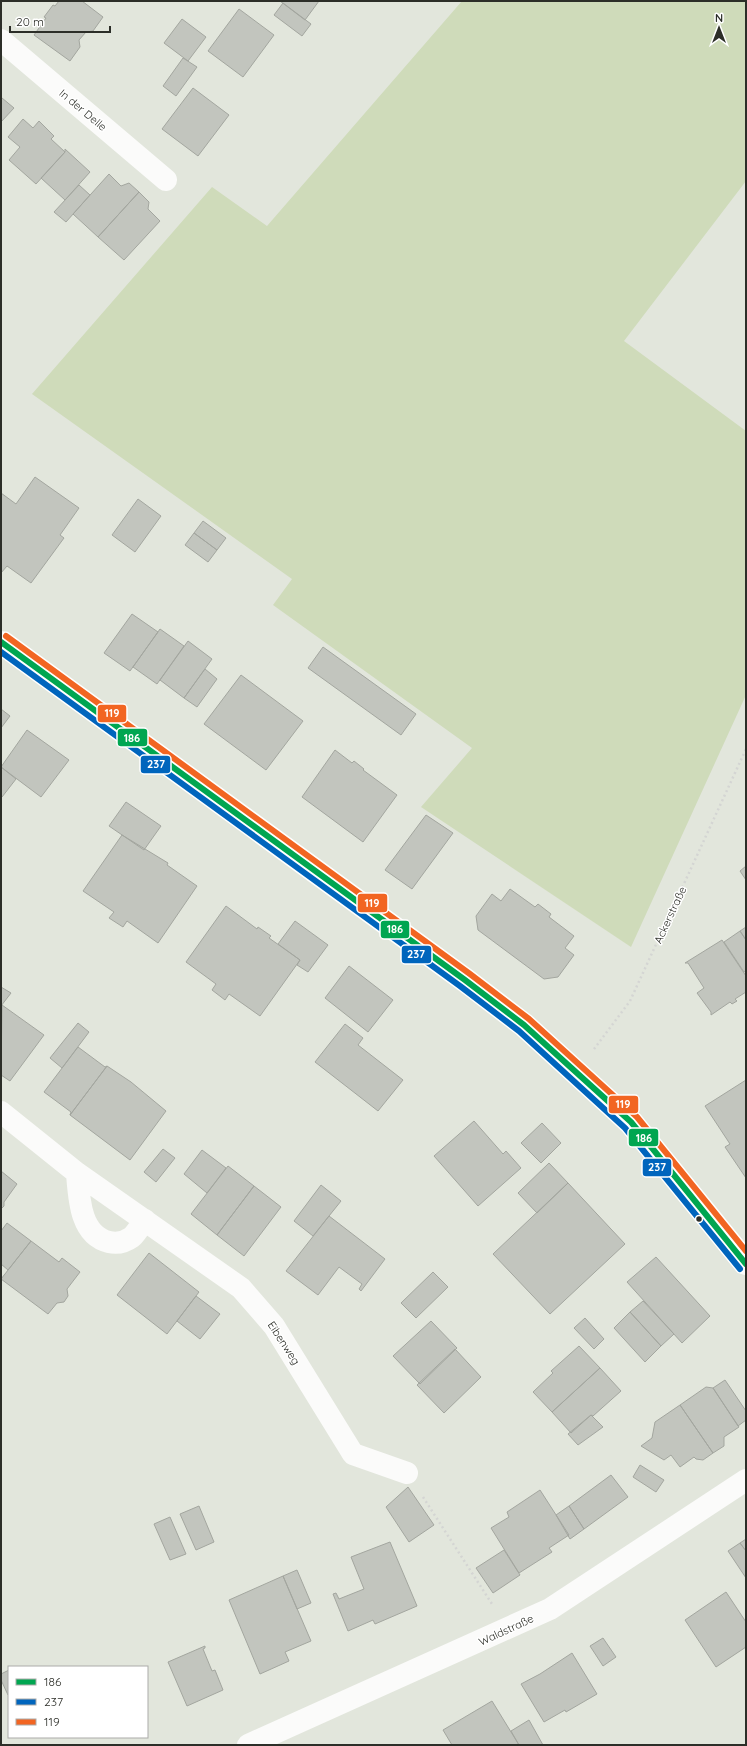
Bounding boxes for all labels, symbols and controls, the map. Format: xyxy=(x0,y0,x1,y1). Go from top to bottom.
scale bar xyxy=(10,8,110,34)
north arrow xyxy=(699,8,739,48)
text: N xyxy=(715,11,723,25)
text: 20 m xyxy=(16,14,44,29)
street label: In der Delle xyxy=(56,86,110,134)
line badge: 119 xyxy=(97,704,127,723)
text: 119 xyxy=(105,706,119,720)
line badge: 186 xyxy=(117,728,148,747)
text: 186 xyxy=(124,731,140,745)
line badge: 237 xyxy=(140,755,171,774)
text: 237 xyxy=(147,757,165,771)
street label: Ackerstraße xyxy=(651,884,689,946)
line badge: 119 xyxy=(357,893,388,913)
text: 119 xyxy=(365,896,379,910)
line badge: 186 xyxy=(380,920,410,939)
text: 186 xyxy=(387,922,403,936)
line badge: 237 xyxy=(401,945,432,964)
text: 237 xyxy=(407,947,425,961)
line badge: 119 xyxy=(608,1095,639,1114)
text: 119 xyxy=(616,1097,630,1111)
line badge: 186 xyxy=(628,1128,659,1147)
text: 186 xyxy=(636,1131,652,1145)
line badge: 237 xyxy=(642,1158,672,1177)
text: 237 xyxy=(648,1160,666,1174)
unlabelled marker xyxy=(694,1214,704,1224)
street label: Eibenweg xyxy=(265,1319,303,1367)
street label: Waldstraße xyxy=(476,1611,536,1649)
legend xyxy=(8,1666,148,1738)
text: 186 xyxy=(44,1674,62,1689)
text: 237 xyxy=(44,1694,63,1709)
text: 119 xyxy=(44,1714,60,1729)

